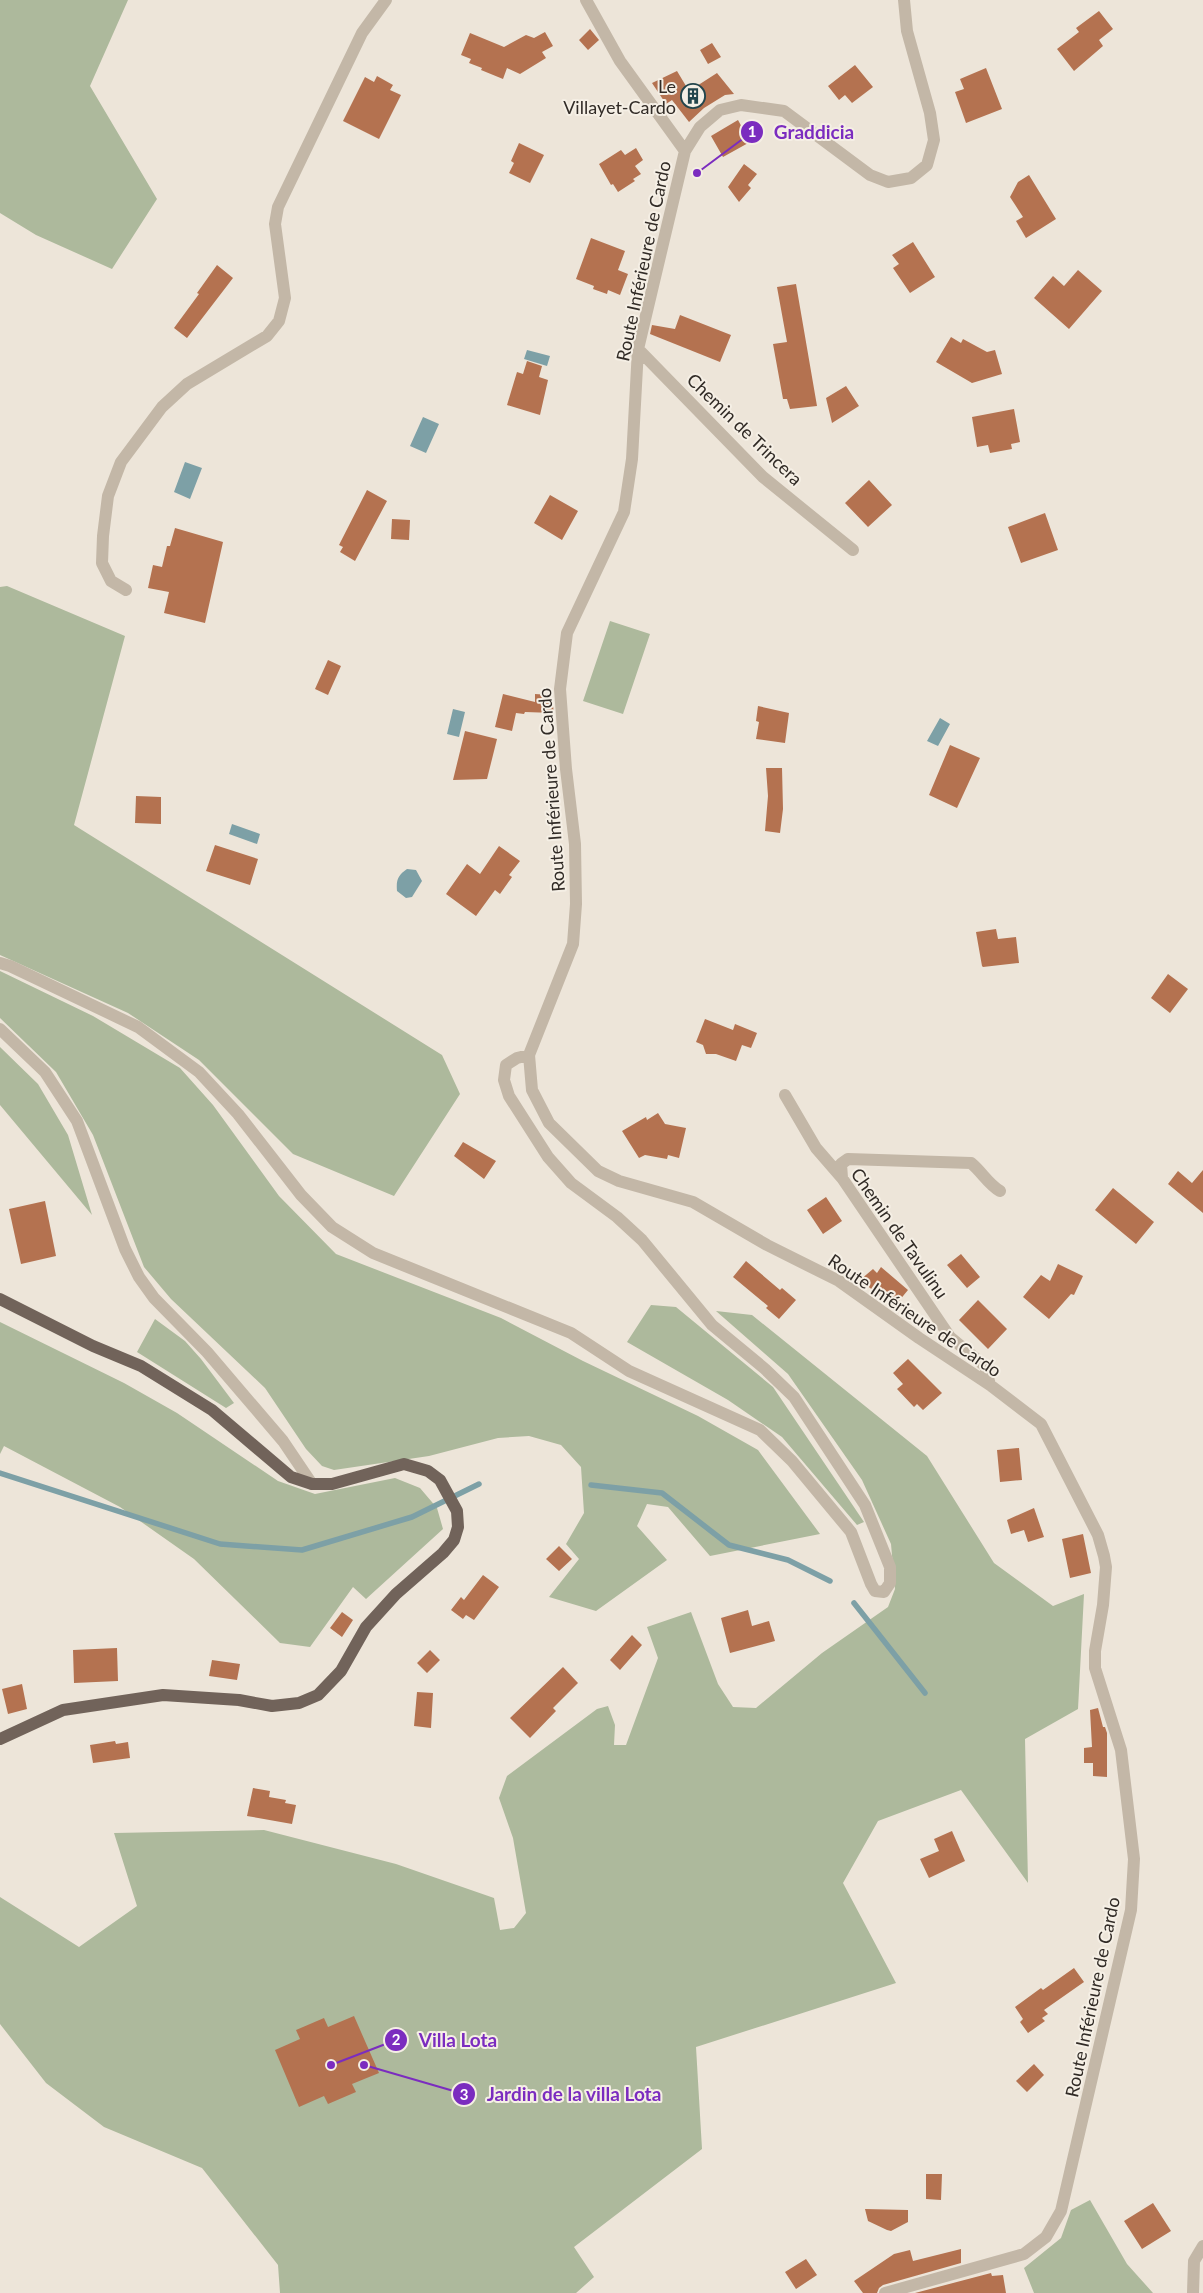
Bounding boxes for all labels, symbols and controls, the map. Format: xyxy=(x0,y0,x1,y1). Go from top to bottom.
place label: Le Villayet-Cardo xyxy=(563,75,676,118)
building icon: Le Villayet-Cardo xyxy=(680,83,706,109)
callout: Graddicia xyxy=(739,115,864,149)
text: Graddicia xyxy=(774,120,854,143)
text: 1 xyxy=(748,122,756,140)
street label: Route Inférieure de Cardo xyxy=(611,159,675,363)
street label: Chemin de Trincera xyxy=(683,368,807,490)
street label: Route Inférieure de Cardo xyxy=(533,687,569,893)
street label: Chemin de Tavulinu xyxy=(847,1163,953,1303)
street label: Route Inférieure de Cardo xyxy=(824,1249,1006,1381)
street label: Route Inférieure de Cardo xyxy=(1060,1895,1124,2099)
callout: Villa Lota xyxy=(384,2023,507,2057)
text: Villa Lota xyxy=(418,2028,497,2051)
text: 2 xyxy=(392,2030,401,2048)
callout: Jardin de la villa Lota xyxy=(452,2077,672,2111)
text: Jardin de la villa Lota xyxy=(487,2082,661,2105)
text: 3 xyxy=(460,2085,468,2103)

